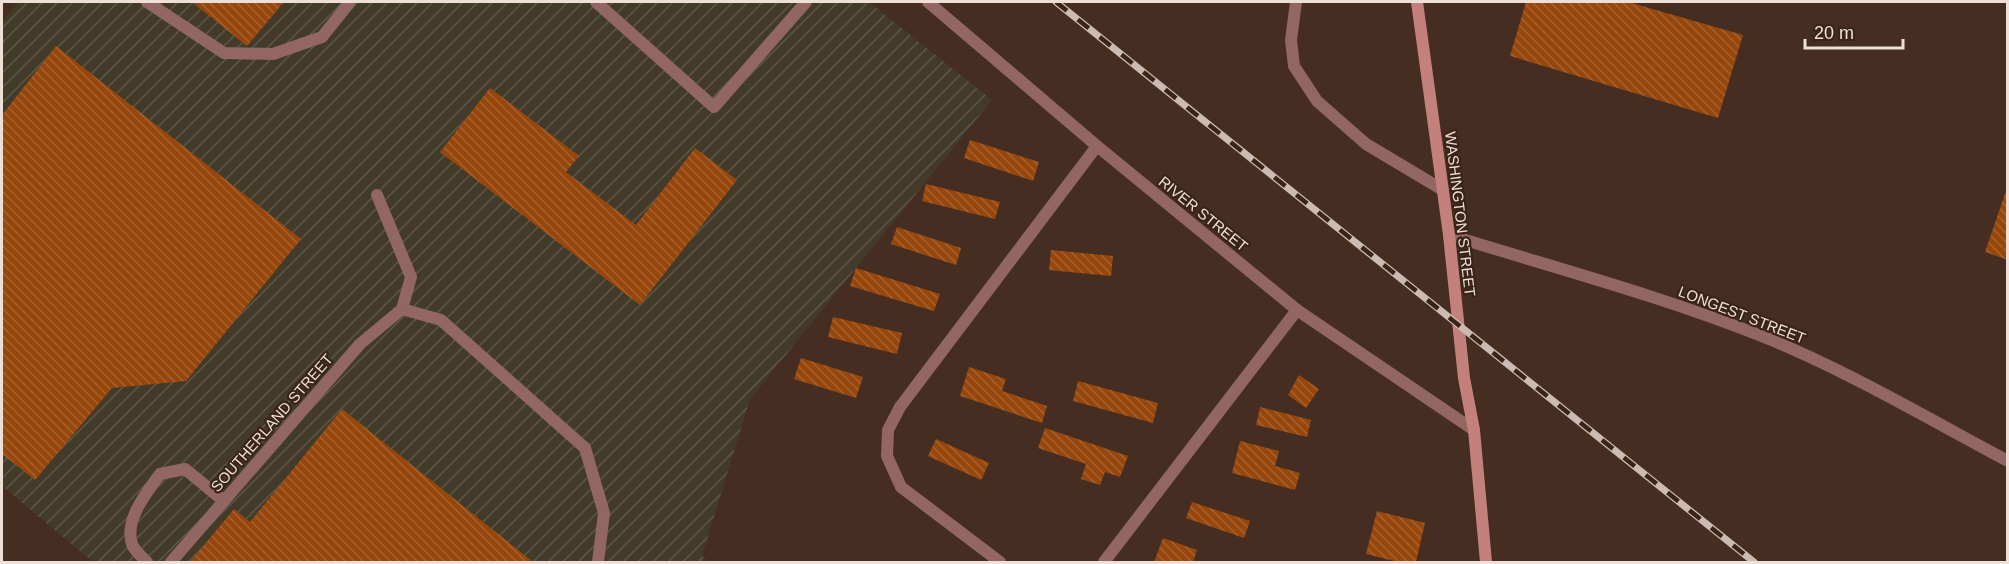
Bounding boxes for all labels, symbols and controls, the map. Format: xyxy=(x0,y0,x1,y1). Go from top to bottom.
scale bar xyxy=(1805,12,1902,50)
text: 20 m xyxy=(1814,23,1854,43)
street label: WASHINGTON STREET xyxy=(1442,131,1479,297)
street label: RIVER STREET xyxy=(1156,173,1251,255)
street label: LONGEST STREET xyxy=(1676,282,1808,347)
street label: SOUTHERLAND STREET xyxy=(207,350,336,495)

